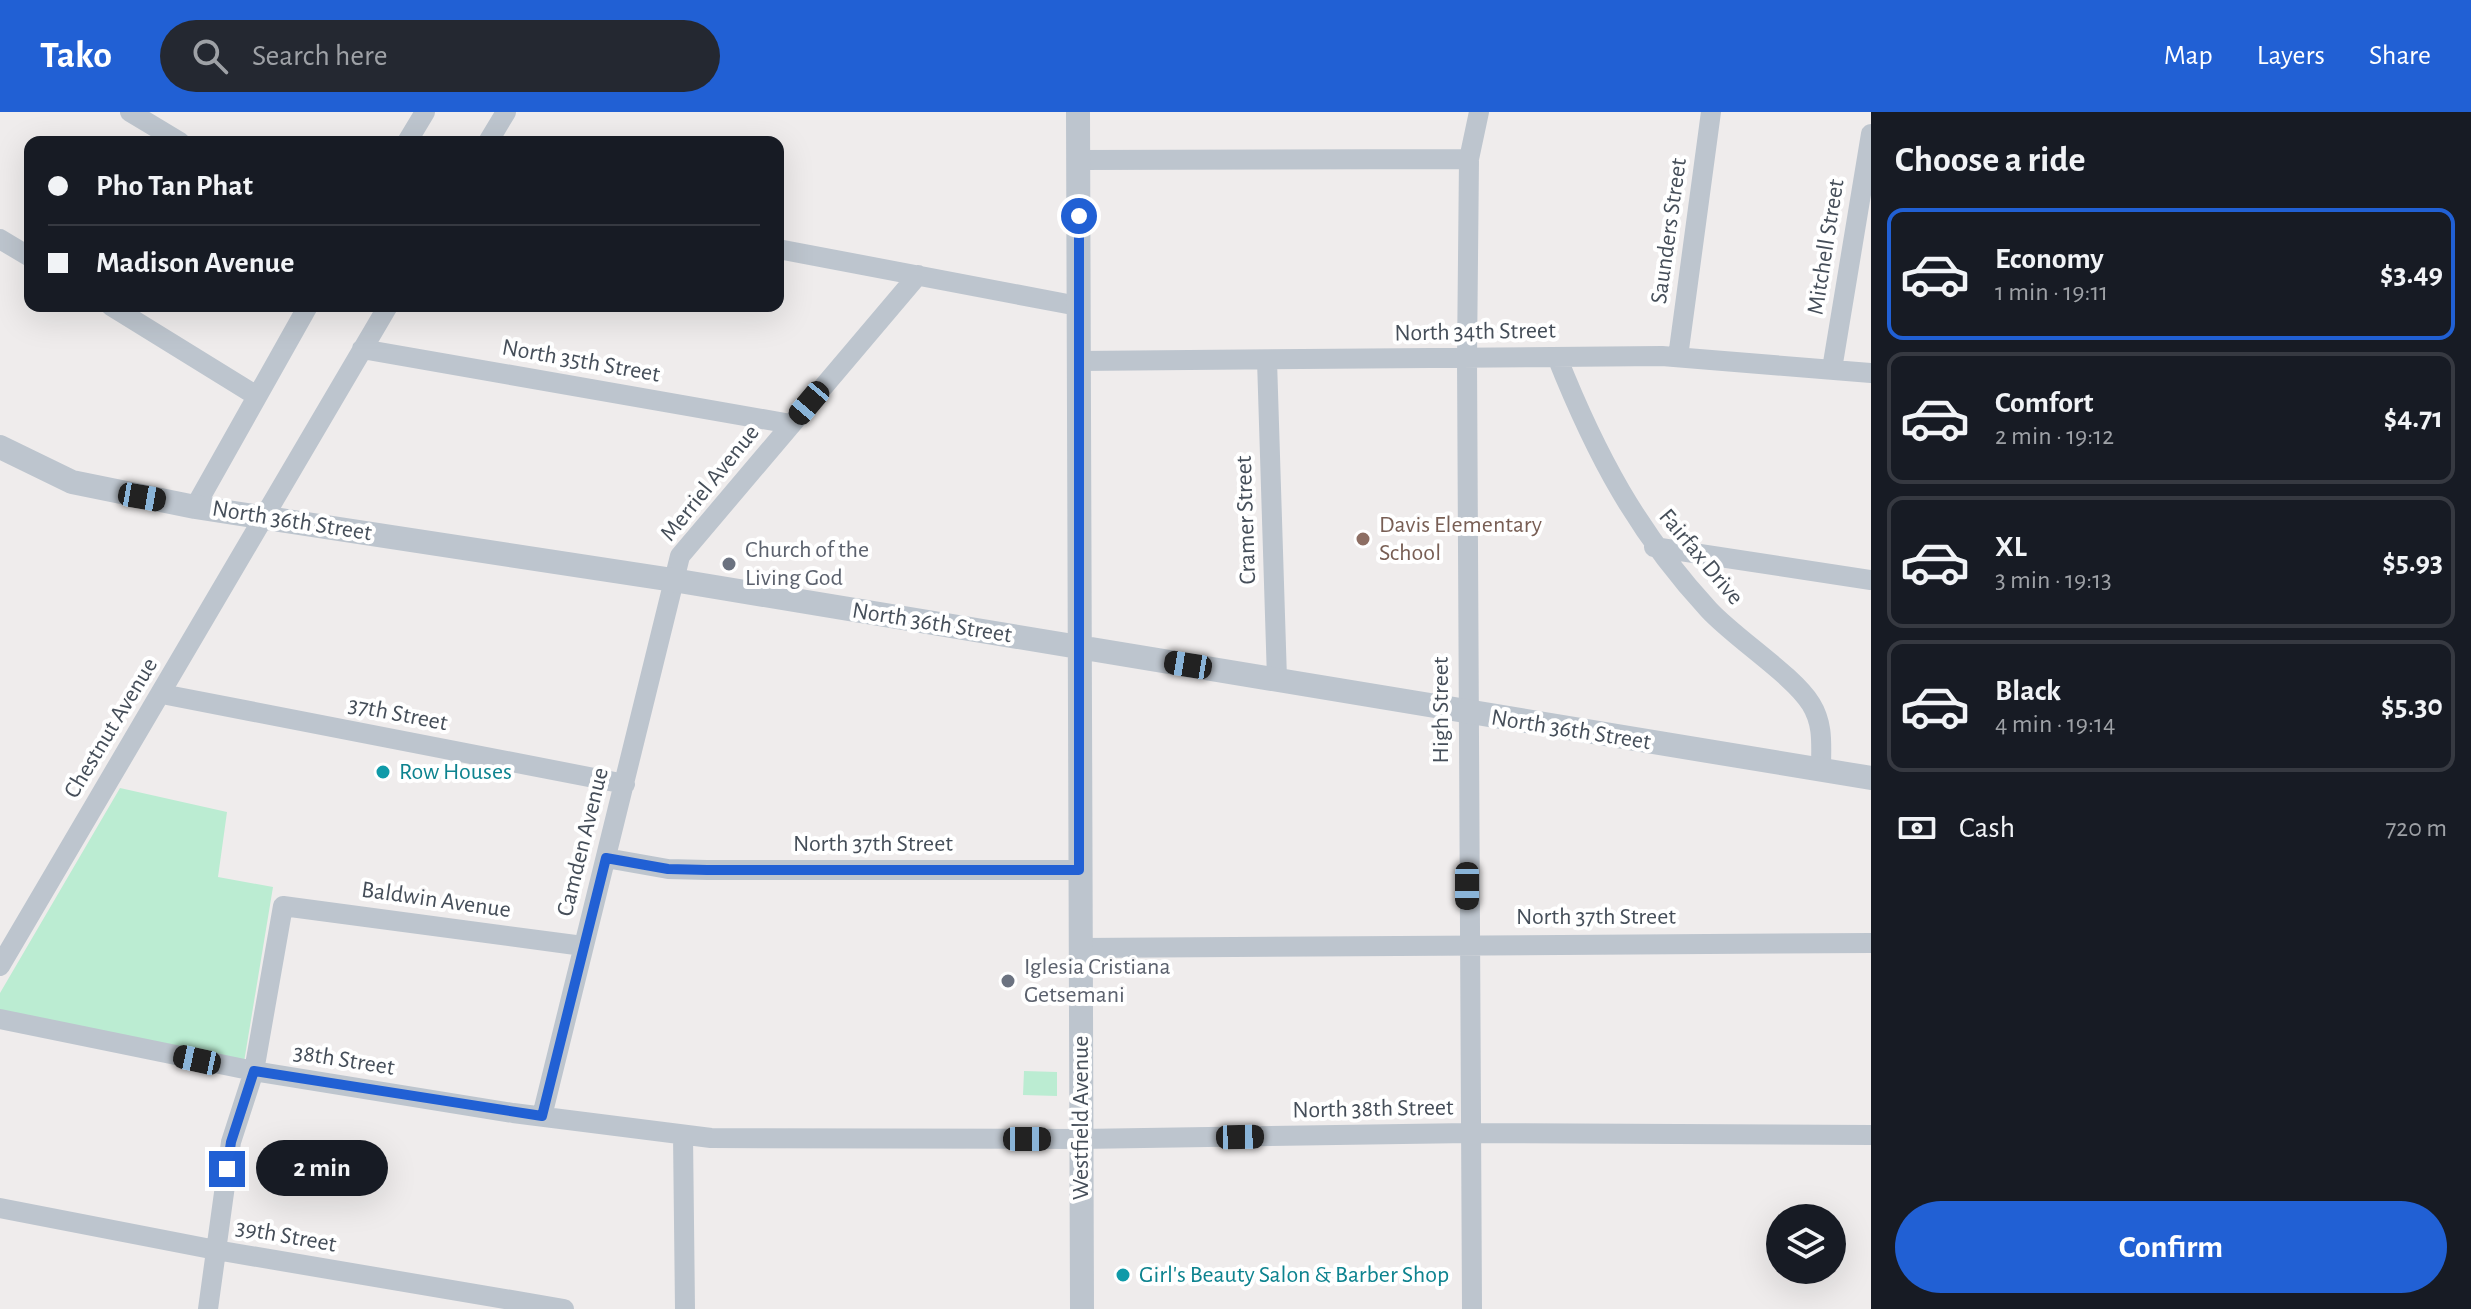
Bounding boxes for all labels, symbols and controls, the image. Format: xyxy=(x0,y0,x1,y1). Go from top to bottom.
search box xyxy=(160,20,720,92)
icon: search xyxy=(188,34,232,78)
text: Tako xyxy=(40,37,112,75)
text: Search here xyxy=(252,41,388,71)
text: Map xyxy=(2164,42,2213,70)
text: Layers xyxy=(2257,42,2325,70)
text: Share xyxy=(2369,42,2431,70)
text: Choose a ride xyxy=(1895,142,2085,178)
street label: Saunders Street xyxy=(1647,156,1691,305)
text: Pho Tan Phat xyxy=(96,171,253,201)
street label: Mitchell Street xyxy=(1803,177,1849,317)
route start xyxy=(1061,198,1097,234)
icon: car xyxy=(1899,238,1971,310)
text: Economy xyxy=(1995,244,2104,274)
text: Madison Avenue xyxy=(96,248,294,278)
text: $3.49 xyxy=(2380,259,2443,289)
text: 1 min · 19:11 xyxy=(1995,279,2108,305)
street label: North 34th Street xyxy=(1394,319,1556,345)
street label: North 35th Street xyxy=(500,335,662,387)
car xyxy=(784,377,834,429)
icon: car xyxy=(1899,382,1971,454)
text: Comfort xyxy=(1995,388,2094,418)
text: $4.71 xyxy=(2384,403,2443,433)
street label: Merriel Avenue xyxy=(656,420,764,546)
text: 2 min · 19:12 xyxy=(1995,423,2114,449)
street label: Cramer Street xyxy=(1232,455,1260,585)
car xyxy=(116,481,168,513)
street label: North 36th Street xyxy=(211,497,374,546)
street label: Fairfax Drive xyxy=(1654,505,1748,609)
place label: Davis Elementary School xyxy=(1379,513,1542,565)
icon: car xyxy=(1899,526,1971,598)
marker: Davis Elementary School xyxy=(1354,530,1372,548)
text: XL xyxy=(1995,532,2027,562)
place label: Church of the Living God xyxy=(745,538,869,590)
text: $5.93 xyxy=(2382,547,2443,577)
marker: Church of the Living God xyxy=(720,555,738,573)
text: 3 min · 19:13 xyxy=(1995,567,2112,593)
street label: North 36th Street xyxy=(851,599,1014,648)
car xyxy=(1162,649,1214,681)
street label: Chestnut Avenue xyxy=(60,654,162,802)
street label: High Street xyxy=(1429,656,1453,763)
icon: car xyxy=(1899,670,1971,742)
text: Black xyxy=(1995,676,2061,706)
text: $5.30 xyxy=(2381,691,2443,721)
street label: 37th Street xyxy=(346,693,450,735)
street label: North 36th Street xyxy=(1490,706,1653,755)
text: 4 min · 19:14 xyxy=(1995,711,2115,737)
place label: Row Houses xyxy=(399,760,512,784)
marker: Row Houses xyxy=(374,763,392,781)
street label: Camden Avenue xyxy=(553,765,613,919)
icon: cash xyxy=(1895,806,1939,850)
text: Cash xyxy=(1959,813,2015,843)
text: 720 m xyxy=(2386,815,2447,841)
street label: North 37th Street xyxy=(793,832,953,856)
car xyxy=(1455,862,1479,910)
street label: Baldwin Avenue xyxy=(360,878,512,922)
street label: North 37th Street xyxy=(1516,905,1676,929)
place label: Iglesia Cristiana Getsemani xyxy=(1024,955,1170,1007)
marker: Iglesia Cristiana Getsemani xyxy=(999,972,1017,990)
street label: Westfield Avenue xyxy=(1069,1036,1093,1200)
street label: 38th Street xyxy=(292,1040,397,1080)
car xyxy=(171,1043,223,1077)
street label: North 38th Street xyxy=(1292,1096,1454,1122)
car xyxy=(1216,1125,1264,1149)
car xyxy=(1003,1127,1051,1151)
callout: 2 min xyxy=(255,1141,387,1197)
route end xyxy=(209,1151,245,1187)
text: 2 min xyxy=(293,1155,351,1181)
button: Confirm xyxy=(1895,1201,2447,1293)
map controls xyxy=(1766,1204,1846,1284)
button: layers xyxy=(1766,1204,1846,1284)
street label: 39th Street xyxy=(234,1215,339,1257)
place label: Girl's Beauty Salon & Barber Shop xyxy=(1139,1263,1449,1287)
marker: Girl's Beauty Salon & Barber Shop xyxy=(1114,1266,1132,1284)

